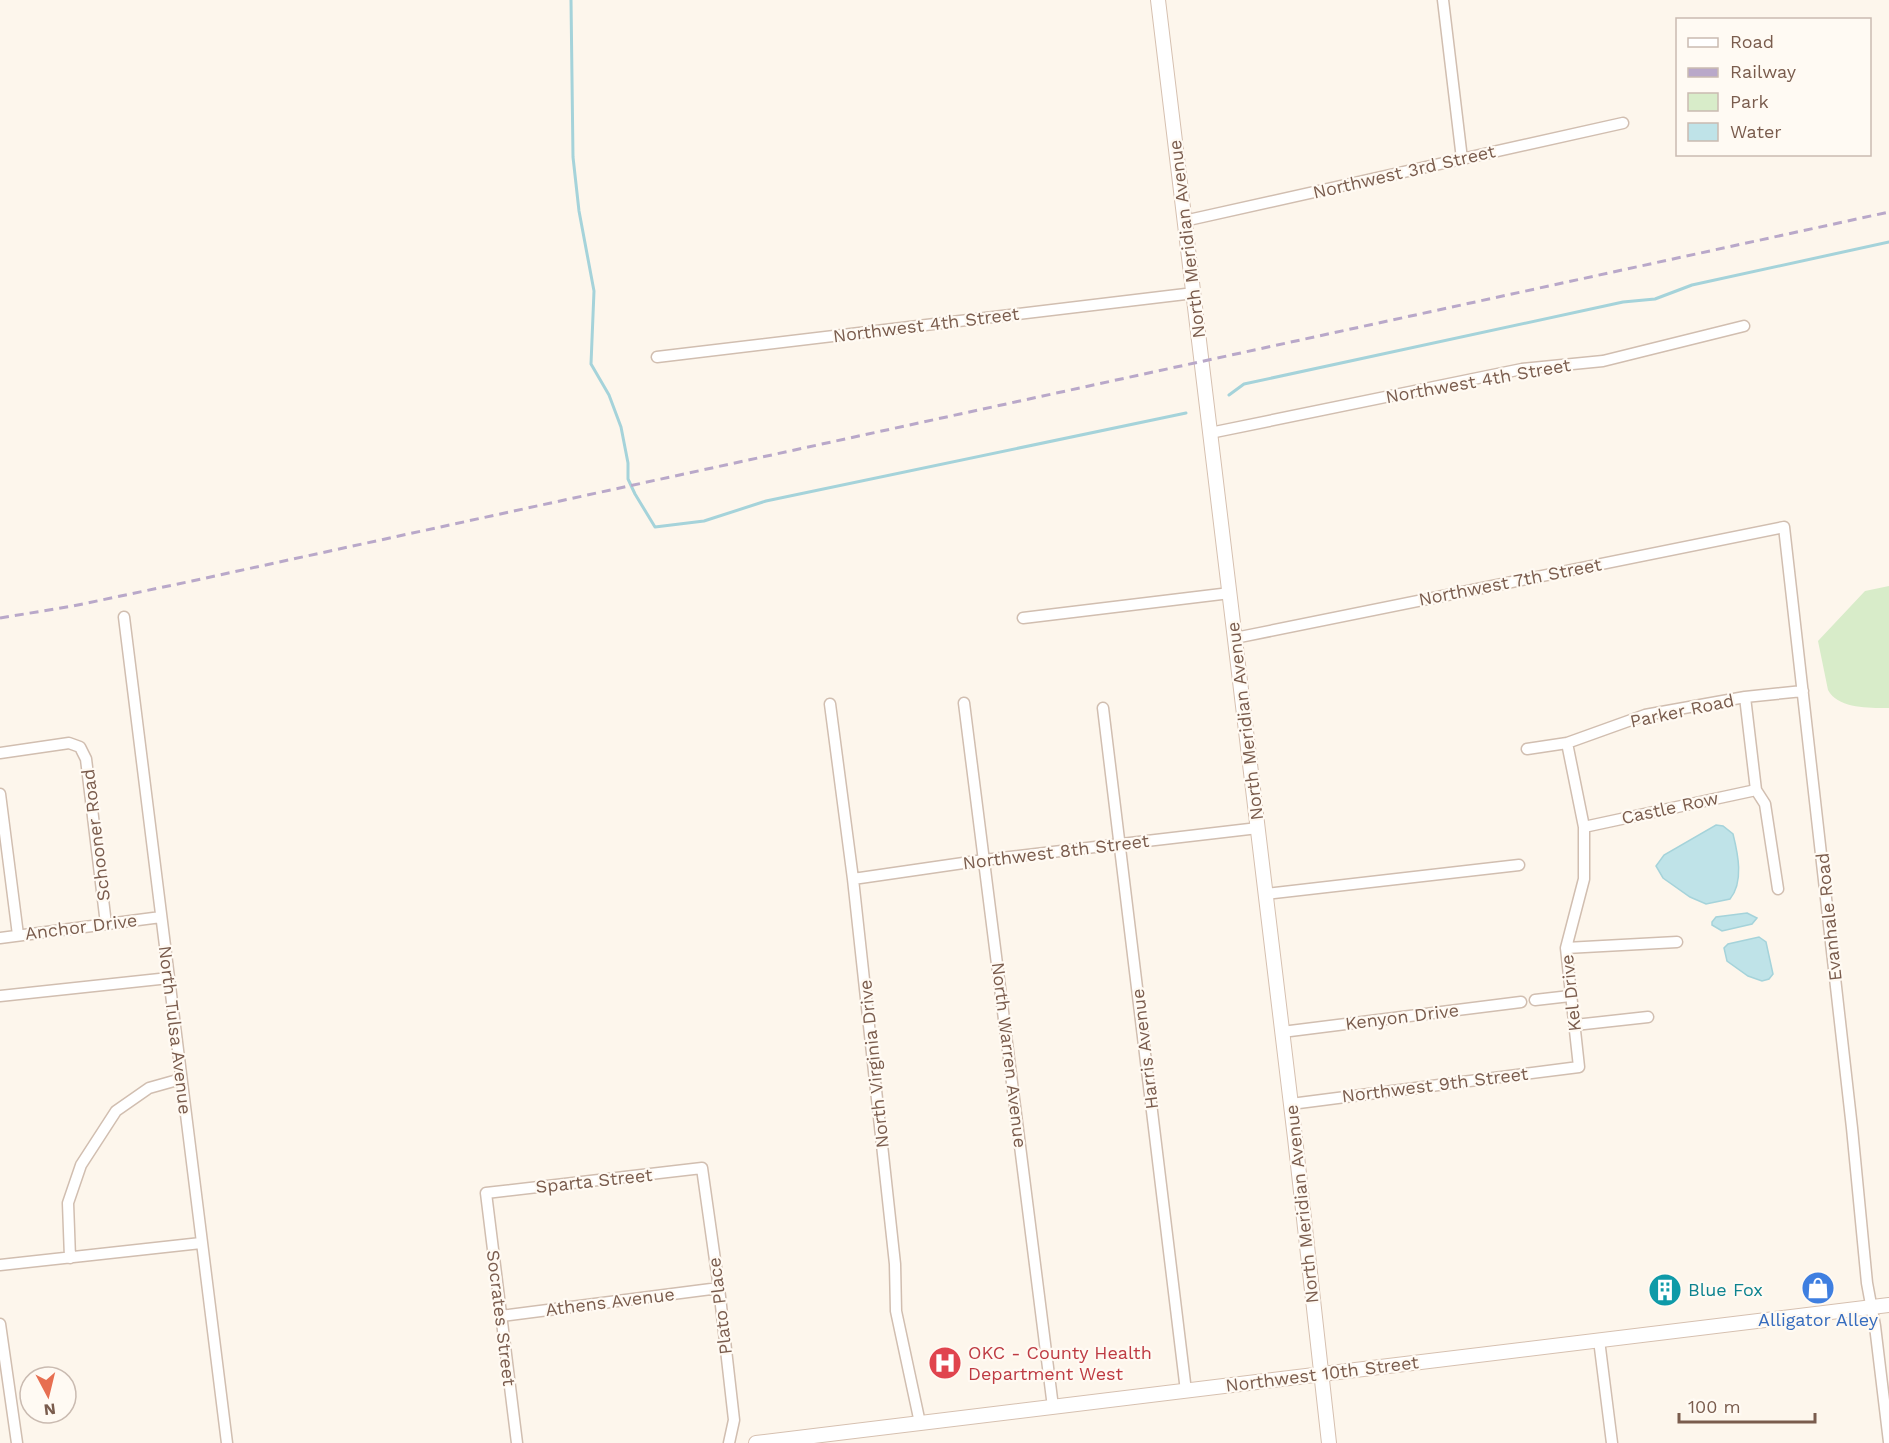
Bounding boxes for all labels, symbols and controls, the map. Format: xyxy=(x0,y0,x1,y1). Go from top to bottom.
legend xyxy=(1676,18,1871,156)
text: Road xyxy=(1730,31,1774,52)
text: Railway xyxy=(1730,61,1797,82)
text: Park xyxy=(1730,91,1769,112)
text: Water xyxy=(1730,121,1782,142)
street label: North Meridian Avenue xyxy=(1164,139,1209,339)
street label: Northwest 3rd Street xyxy=(1311,140,1498,203)
street label: Northwest 4th Street xyxy=(832,303,1021,346)
street label: Northwest 4th Street xyxy=(1384,354,1573,407)
street label: Northwest 7th Street xyxy=(1417,553,1604,610)
street label: North Meridian Avenue xyxy=(1222,621,1267,821)
street label: Parker Road xyxy=(1628,689,1736,732)
street label: Schooner Road xyxy=(77,768,114,902)
street label: Castle Row xyxy=(1619,787,1720,828)
street label: Northwest 8th Street xyxy=(962,830,1151,873)
street label: Evanhale Road xyxy=(1811,852,1846,982)
street label: Anchor Drive xyxy=(24,909,138,944)
street label: North Tulsa Avenue xyxy=(155,944,196,1115)
street label: Kel Drive xyxy=(1556,954,1585,1033)
street label: North Warren Avenue xyxy=(988,961,1031,1149)
street label: North Virginia Drive xyxy=(854,979,893,1149)
street label: Harris Avenue xyxy=(1127,988,1162,1111)
street label: Kenyon Drive xyxy=(1344,999,1460,1034)
street label: Northwest 9th Street xyxy=(1341,1063,1530,1106)
street label: North Meridian Avenue xyxy=(1281,1104,1322,1304)
street label: Sparta Street xyxy=(534,1164,654,1197)
street label: Socrates Street xyxy=(483,1249,520,1388)
street label: Plato Place xyxy=(703,1256,736,1356)
shop icon: Alligator Alley xyxy=(1800,1270,1836,1306)
building icon: Blue Fox xyxy=(1647,1272,1683,1308)
place label: Blue Fox xyxy=(1688,1279,1763,1300)
street label: Athens Avenue xyxy=(544,1283,676,1320)
place label: Alligator Alley xyxy=(1758,1309,1879,1330)
place label: OKC - County Health Department West xyxy=(968,1342,1152,1384)
hospital icon: OKC - County Health Department West xyxy=(927,1345,963,1381)
street label: Northwest 10th Street xyxy=(1224,1351,1420,1396)
north arrow xyxy=(18,1365,78,1425)
scale bar xyxy=(1679,1386,1816,1424)
text: 100 m xyxy=(1688,1396,1741,1417)
text: N xyxy=(43,1399,57,1420)

